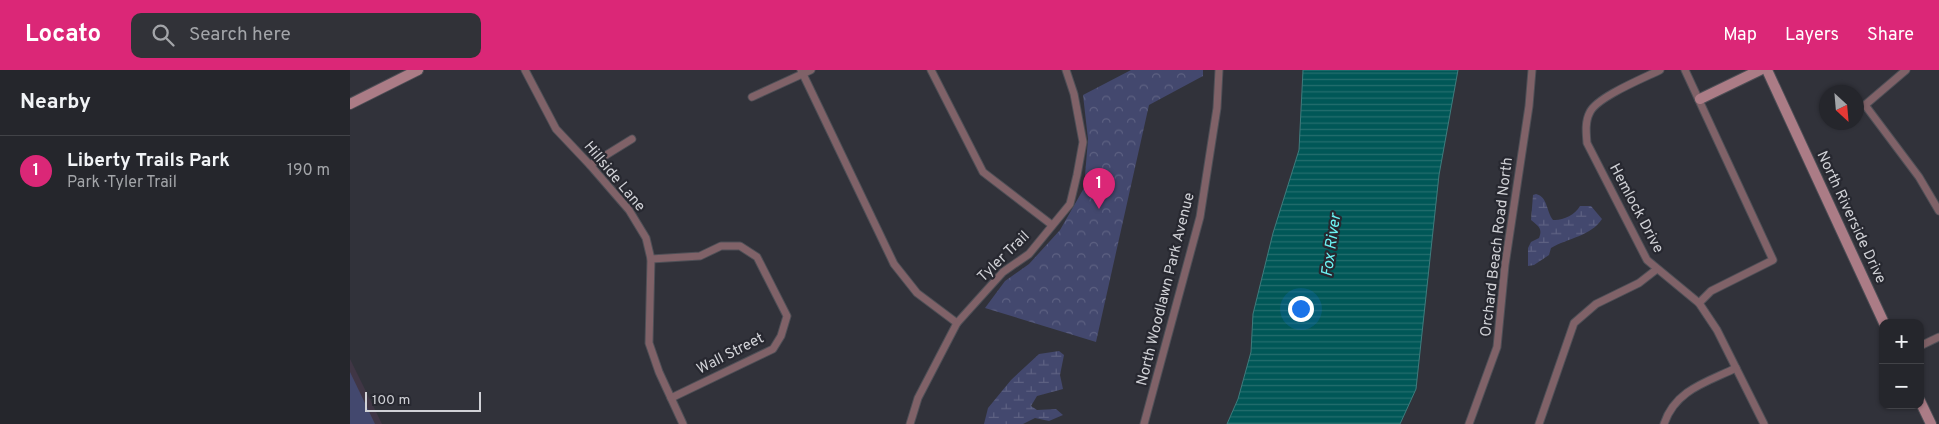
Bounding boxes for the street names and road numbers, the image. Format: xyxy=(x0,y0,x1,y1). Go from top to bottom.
street label: Hillside Lane xyxy=(579,138,649,216)
street label: North Riverside Drive xyxy=(1812,148,1890,287)
street label: Orchard Beach Road North xyxy=(1477,156,1518,338)
street label: Hemlock Drive xyxy=(1604,161,1667,257)
street label: North Woodlawn Park Avenue xyxy=(1133,191,1200,388)
street label: Tyler Trail xyxy=(974,227,1034,287)
street label: Wall Street xyxy=(694,329,767,379)

